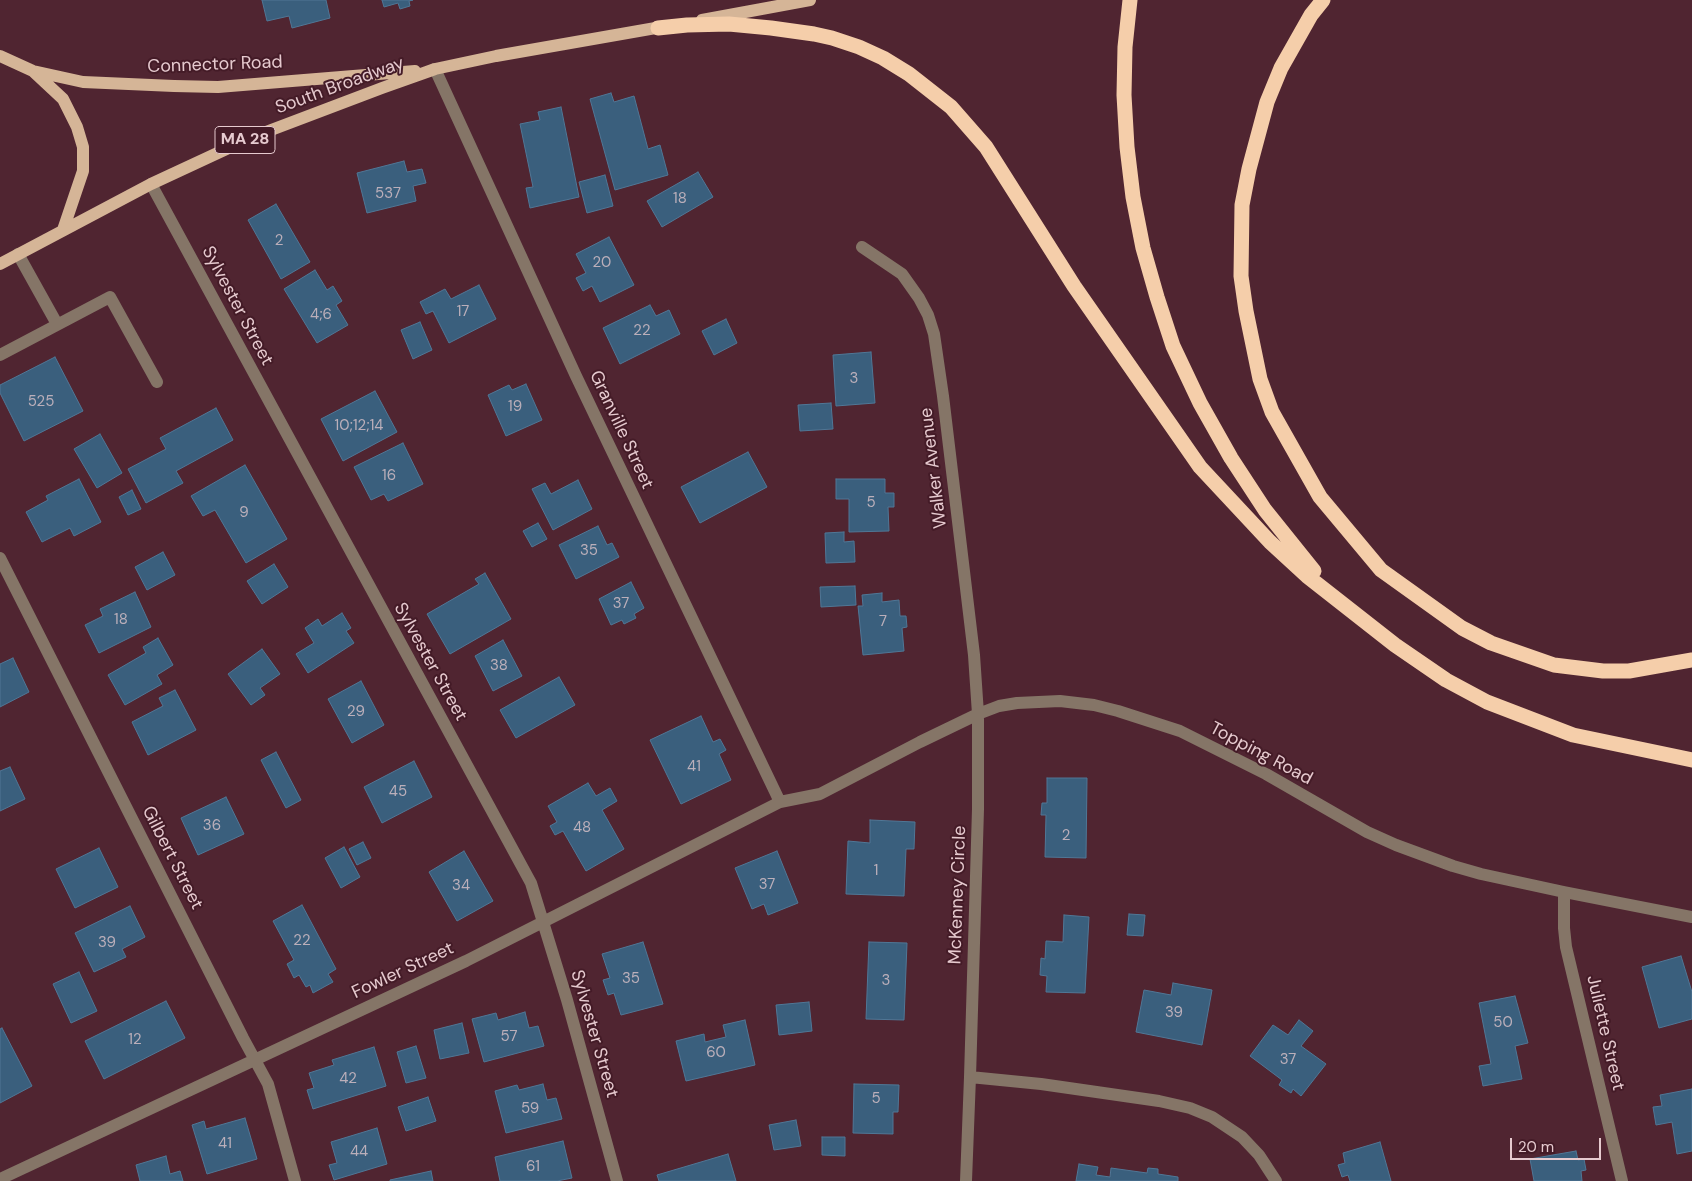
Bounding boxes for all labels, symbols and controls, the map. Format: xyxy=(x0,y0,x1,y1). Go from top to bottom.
street label: Connector Road xyxy=(147,52,283,78)
street label: South Broadway xyxy=(273,53,407,119)
road number: MA 28 xyxy=(215,126,275,154)
house number: 537 xyxy=(375,185,401,203)
house number: 18 xyxy=(673,190,687,208)
house number: 2 xyxy=(275,232,283,250)
street label: Sylvester Street xyxy=(197,243,277,369)
house number: 20 xyxy=(593,254,611,272)
house number: 17 xyxy=(457,303,469,321)
house number: 4;6 xyxy=(310,306,332,324)
house number: 22 xyxy=(633,322,651,340)
street label: Granville Street xyxy=(584,367,658,493)
house number: 3 xyxy=(850,370,858,388)
house number: 525 xyxy=(28,393,54,411)
house number: 19 xyxy=(508,398,522,416)
street label: Walker Avenue xyxy=(916,406,952,530)
house number: 10;12;14 xyxy=(335,417,383,435)
house number: 16 xyxy=(382,467,396,485)
house number: 5 xyxy=(866,494,876,512)
house number: 9 xyxy=(239,504,249,522)
house number: 35 xyxy=(580,542,598,560)
house number: 37 xyxy=(613,595,629,613)
street label: Sylvester Street xyxy=(389,599,471,725)
house number: 18 xyxy=(114,611,128,629)
house number: 7 xyxy=(879,613,887,631)
house number: 38 xyxy=(490,657,508,675)
house number: 29 xyxy=(347,703,365,721)
street label: Topping Road xyxy=(1206,718,1316,790)
house number: 41 xyxy=(687,758,701,776)
house number: 45 xyxy=(389,783,407,801)
street label: Gilbert Street xyxy=(137,803,207,913)
house number: 36 xyxy=(203,817,221,835)
house number: 48 xyxy=(573,819,591,837)
street label: McKenney Circle xyxy=(945,825,971,965)
house number: 2 xyxy=(1062,827,1070,845)
house number: 1 xyxy=(874,862,878,880)
house number: 37 xyxy=(759,876,775,894)
house number: 34 xyxy=(452,877,470,895)
house number: 22 xyxy=(293,932,311,950)
house number: 39 xyxy=(98,934,116,952)
street label: Fowler Street xyxy=(349,938,457,1004)
street label: Sylvester Street xyxy=(565,968,623,1100)
house number: 35 xyxy=(622,970,640,988)
house number: 3 xyxy=(882,972,890,990)
street label: Juliette Street xyxy=(1581,973,1629,1093)
house number: 39 xyxy=(1165,1004,1183,1022)
house number: 50 xyxy=(1493,1014,1513,1032)
house number: 57 xyxy=(501,1028,517,1046)
house number: 12 xyxy=(128,1031,142,1049)
house number: 60 xyxy=(706,1044,726,1062)
house number: 37 xyxy=(1280,1051,1296,1069)
house number: 42 xyxy=(339,1070,357,1088)
house number: 5 xyxy=(871,1090,881,1108)
house number: 59 xyxy=(521,1100,539,1118)
scale bar xyxy=(1512,1128,1603,1160)
house number: 41 xyxy=(218,1135,232,1153)
text: 20 m xyxy=(1518,1137,1554,1157)
house number: 44 xyxy=(350,1143,368,1161)
house number: 61 xyxy=(526,1158,540,1176)

